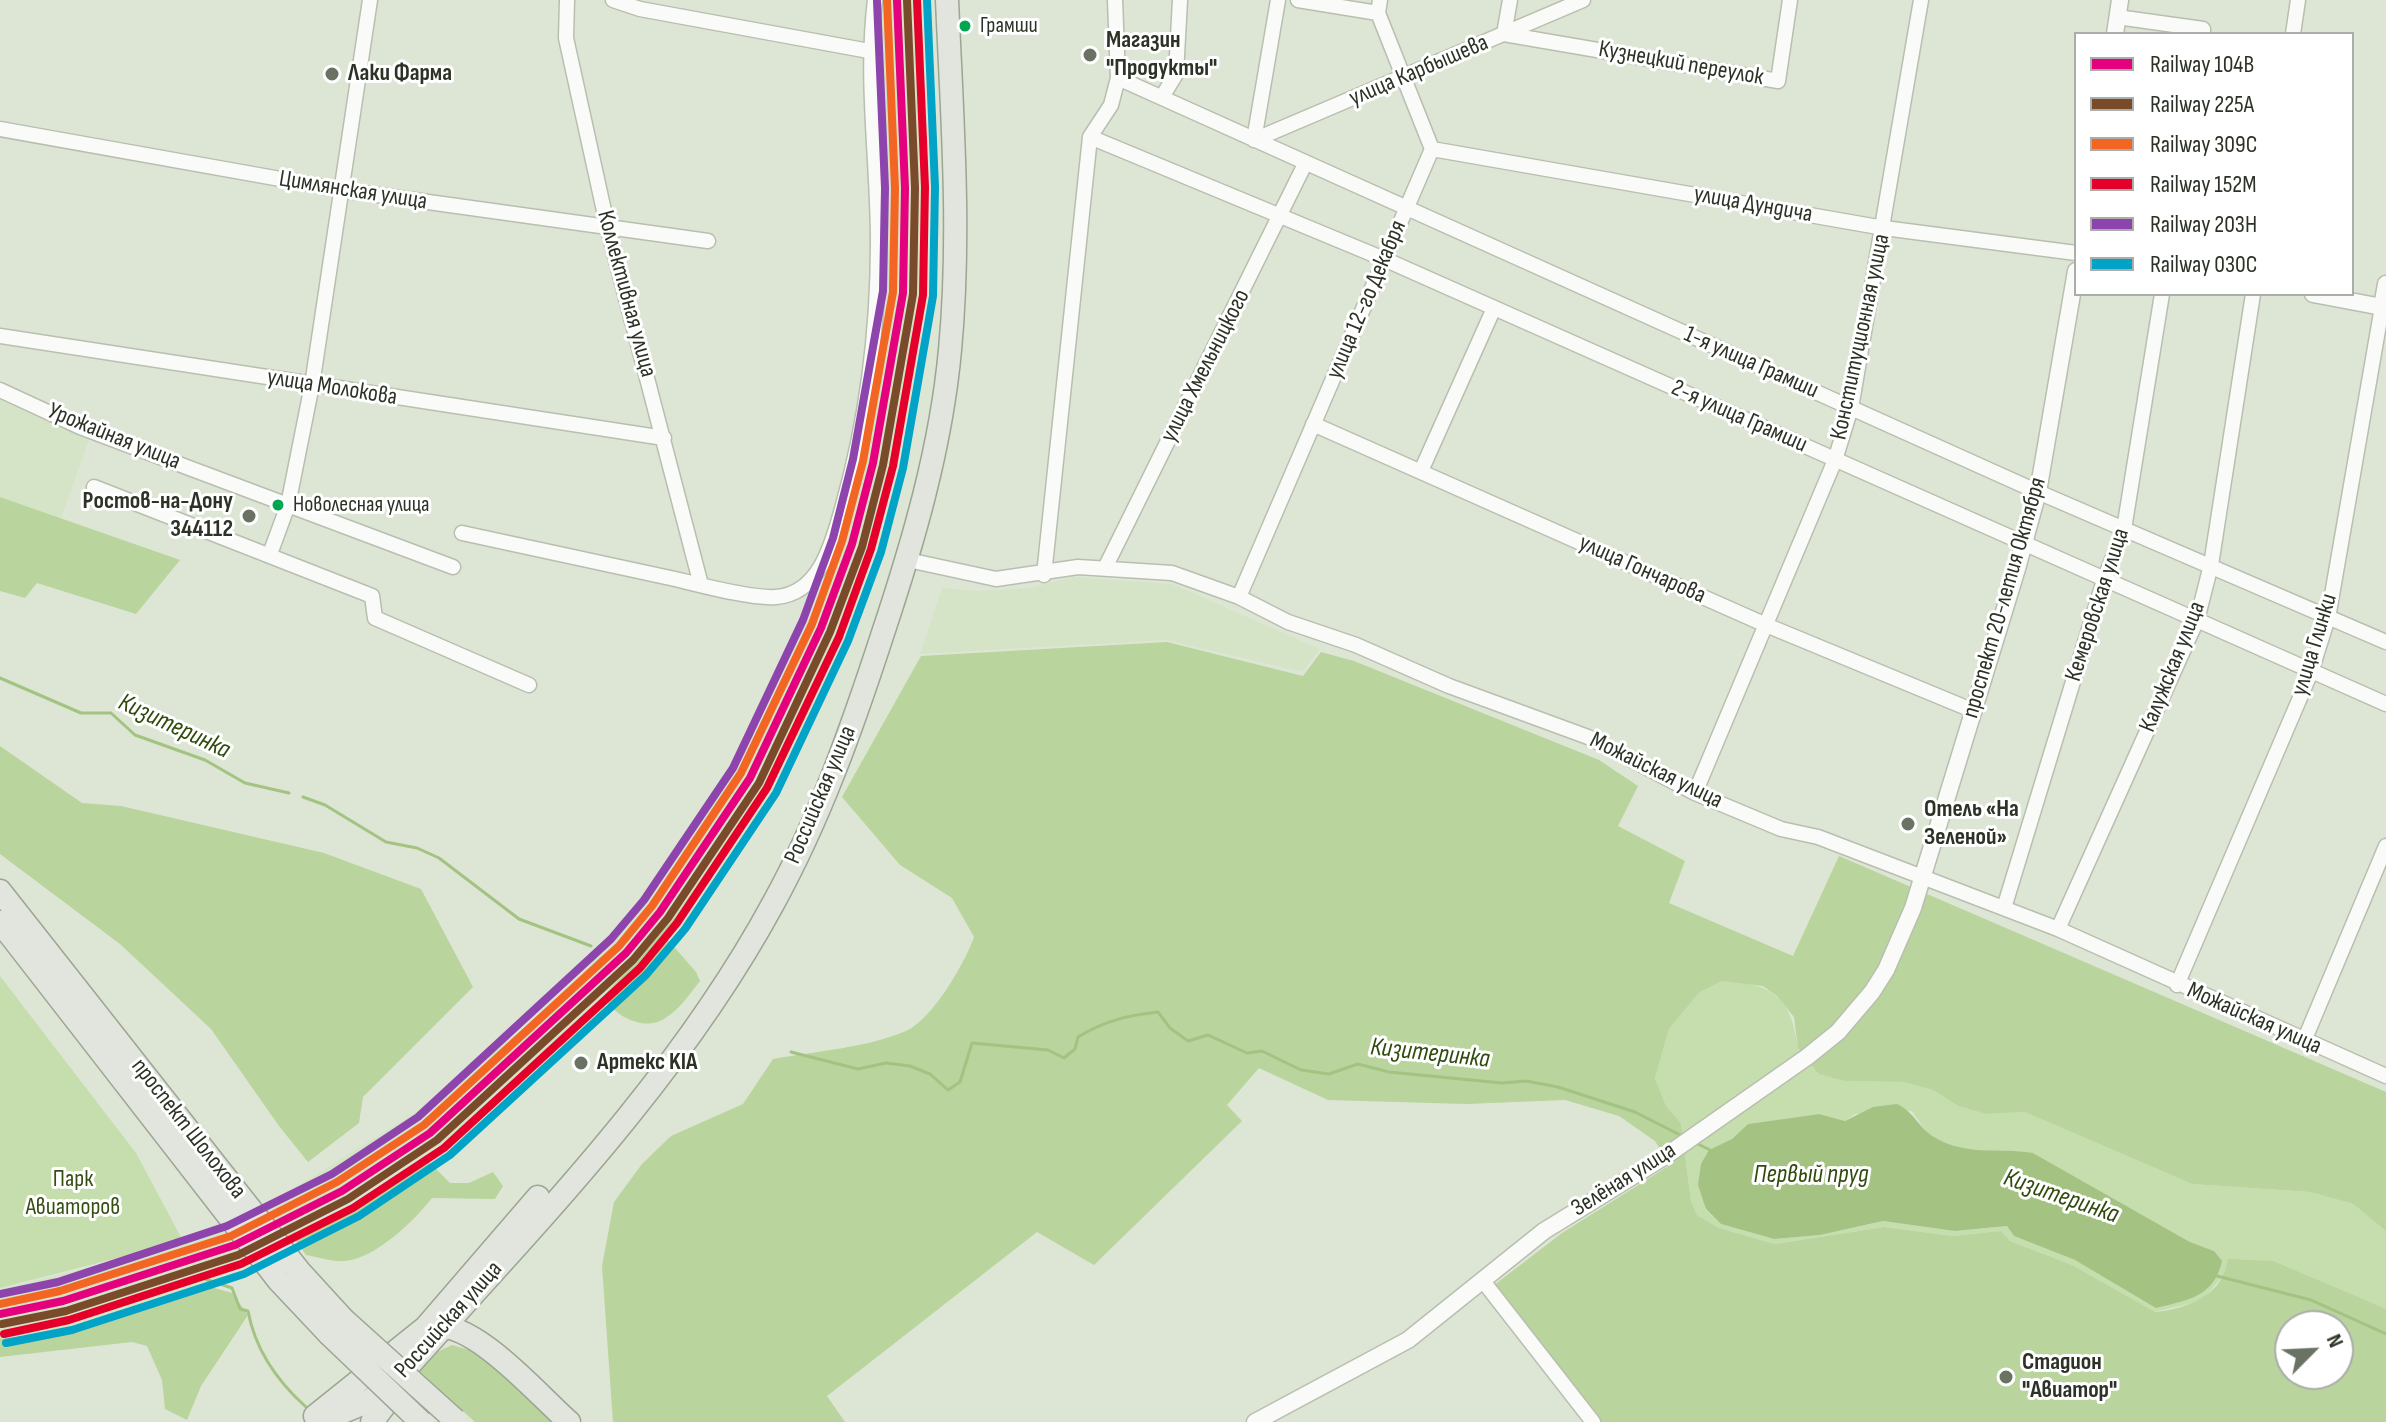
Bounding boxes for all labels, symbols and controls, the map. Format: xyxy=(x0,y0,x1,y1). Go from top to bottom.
place label: Грамши xyxy=(980,13,1038,39)
marker: Грамши xyxy=(957,18,973,34)
place label: Магазин "Продукты" xyxy=(1106,27,1217,83)
street label: улица Карбышева xyxy=(1345,29,1493,113)
legend xyxy=(2074,32,2354,296)
street label: Кузнецкий переулок xyxy=(1596,35,1766,93)
marker: Магазин "Продукты" xyxy=(1081,46,1099,64)
text: Railway 104В xyxy=(2150,50,2254,79)
place label: Лаки Фарма xyxy=(348,60,452,88)
marker: Лаки Фарма xyxy=(323,65,341,83)
text: Railway 225А xyxy=(2150,90,2254,119)
text: Railway 309С xyxy=(2150,130,2257,159)
street label: Цимлянская улица xyxy=(277,165,429,217)
text: Railway 152М xyxy=(2150,170,2256,199)
street label: улица Дундича xyxy=(1691,180,1815,230)
street label: Коллективная улица xyxy=(590,208,662,380)
text: Railway 203Н xyxy=(2150,210,2257,239)
street label: улица 12-го Декабря xyxy=(1321,216,1413,384)
street label: Конституционная улица xyxy=(1825,231,1897,443)
text: Railway 030C xyxy=(2150,250,2257,279)
street label: улица Хмельницкого xyxy=(1155,285,1257,447)
street label: 1-я улица Грамши xyxy=(1679,321,1823,405)
street label: улица Молокова xyxy=(265,364,399,412)
street label: 2-я улица Грамши xyxy=(1667,374,1811,460)
street label: Урожайная улица xyxy=(43,397,185,477)
street label: проспект 20-летия Октября xyxy=(1957,474,2053,722)
place label: Ростов-на-Дону 344112 xyxy=(83,488,233,544)
place label: Новолесная улица xyxy=(293,492,430,518)
marker: Новолесная улица xyxy=(270,497,286,513)
marker: Ростов-на-Дону 344112 xyxy=(240,507,258,525)
street label: Кемеровская улица xyxy=(2060,525,2136,685)
street label: улица Гончарова xyxy=(1574,529,1710,611)
street label: улица Глинки xyxy=(2286,590,2344,700)
street label: Калужская улица xyxy=(2134,598,2212,736)
water label: Кизитеринка xyxy=(113,688,235,766)
street label: Российская улица xyxy=(779,722,863,868)
street label: Можайская улица xyxy=(1585,726,1727,816)
place label: Отель «На Зеленой» xyxy=(1924,796,2019,852)
marker: Отель «На Зеленой» xyxy=(1899,815,1917,833)
street label: Можайская улица xyxy=(2182,977,2326,1061)
water label: Кизитеринка xyxy=(1369,1032,1491,1076)
place label: Артекс KIA xyxy=(597,1049,697,1077)
street label: проспект Шолохова xyxy=(124,1053,252,1205)
marker: Артекс KIA xyxy=(572,1054,590,1072)
street label: Зелёная улица xyxy=(1566,1137,1682,1223)
water label: Первый пруд xyxy=(1754,1159,1868,1191)
water label: Кизитеринка xyxy=(1999,1163,2123,1231)
park label: Парк Авиаторов xyxy=(26,1166,120,1222)
street label: Российская улица xyxy=(389,1256,509,1384)
north arrow xyxy=(2274,1310,2354,1390)
text: N xyxy=(2320,1330,2349,1352)
place label: Стадион "Авиатор" xyxy=(2022,1349,2117,1405)
marker: Стадион "Авиатор" xyxy=(1997,1368,2015,1386)

